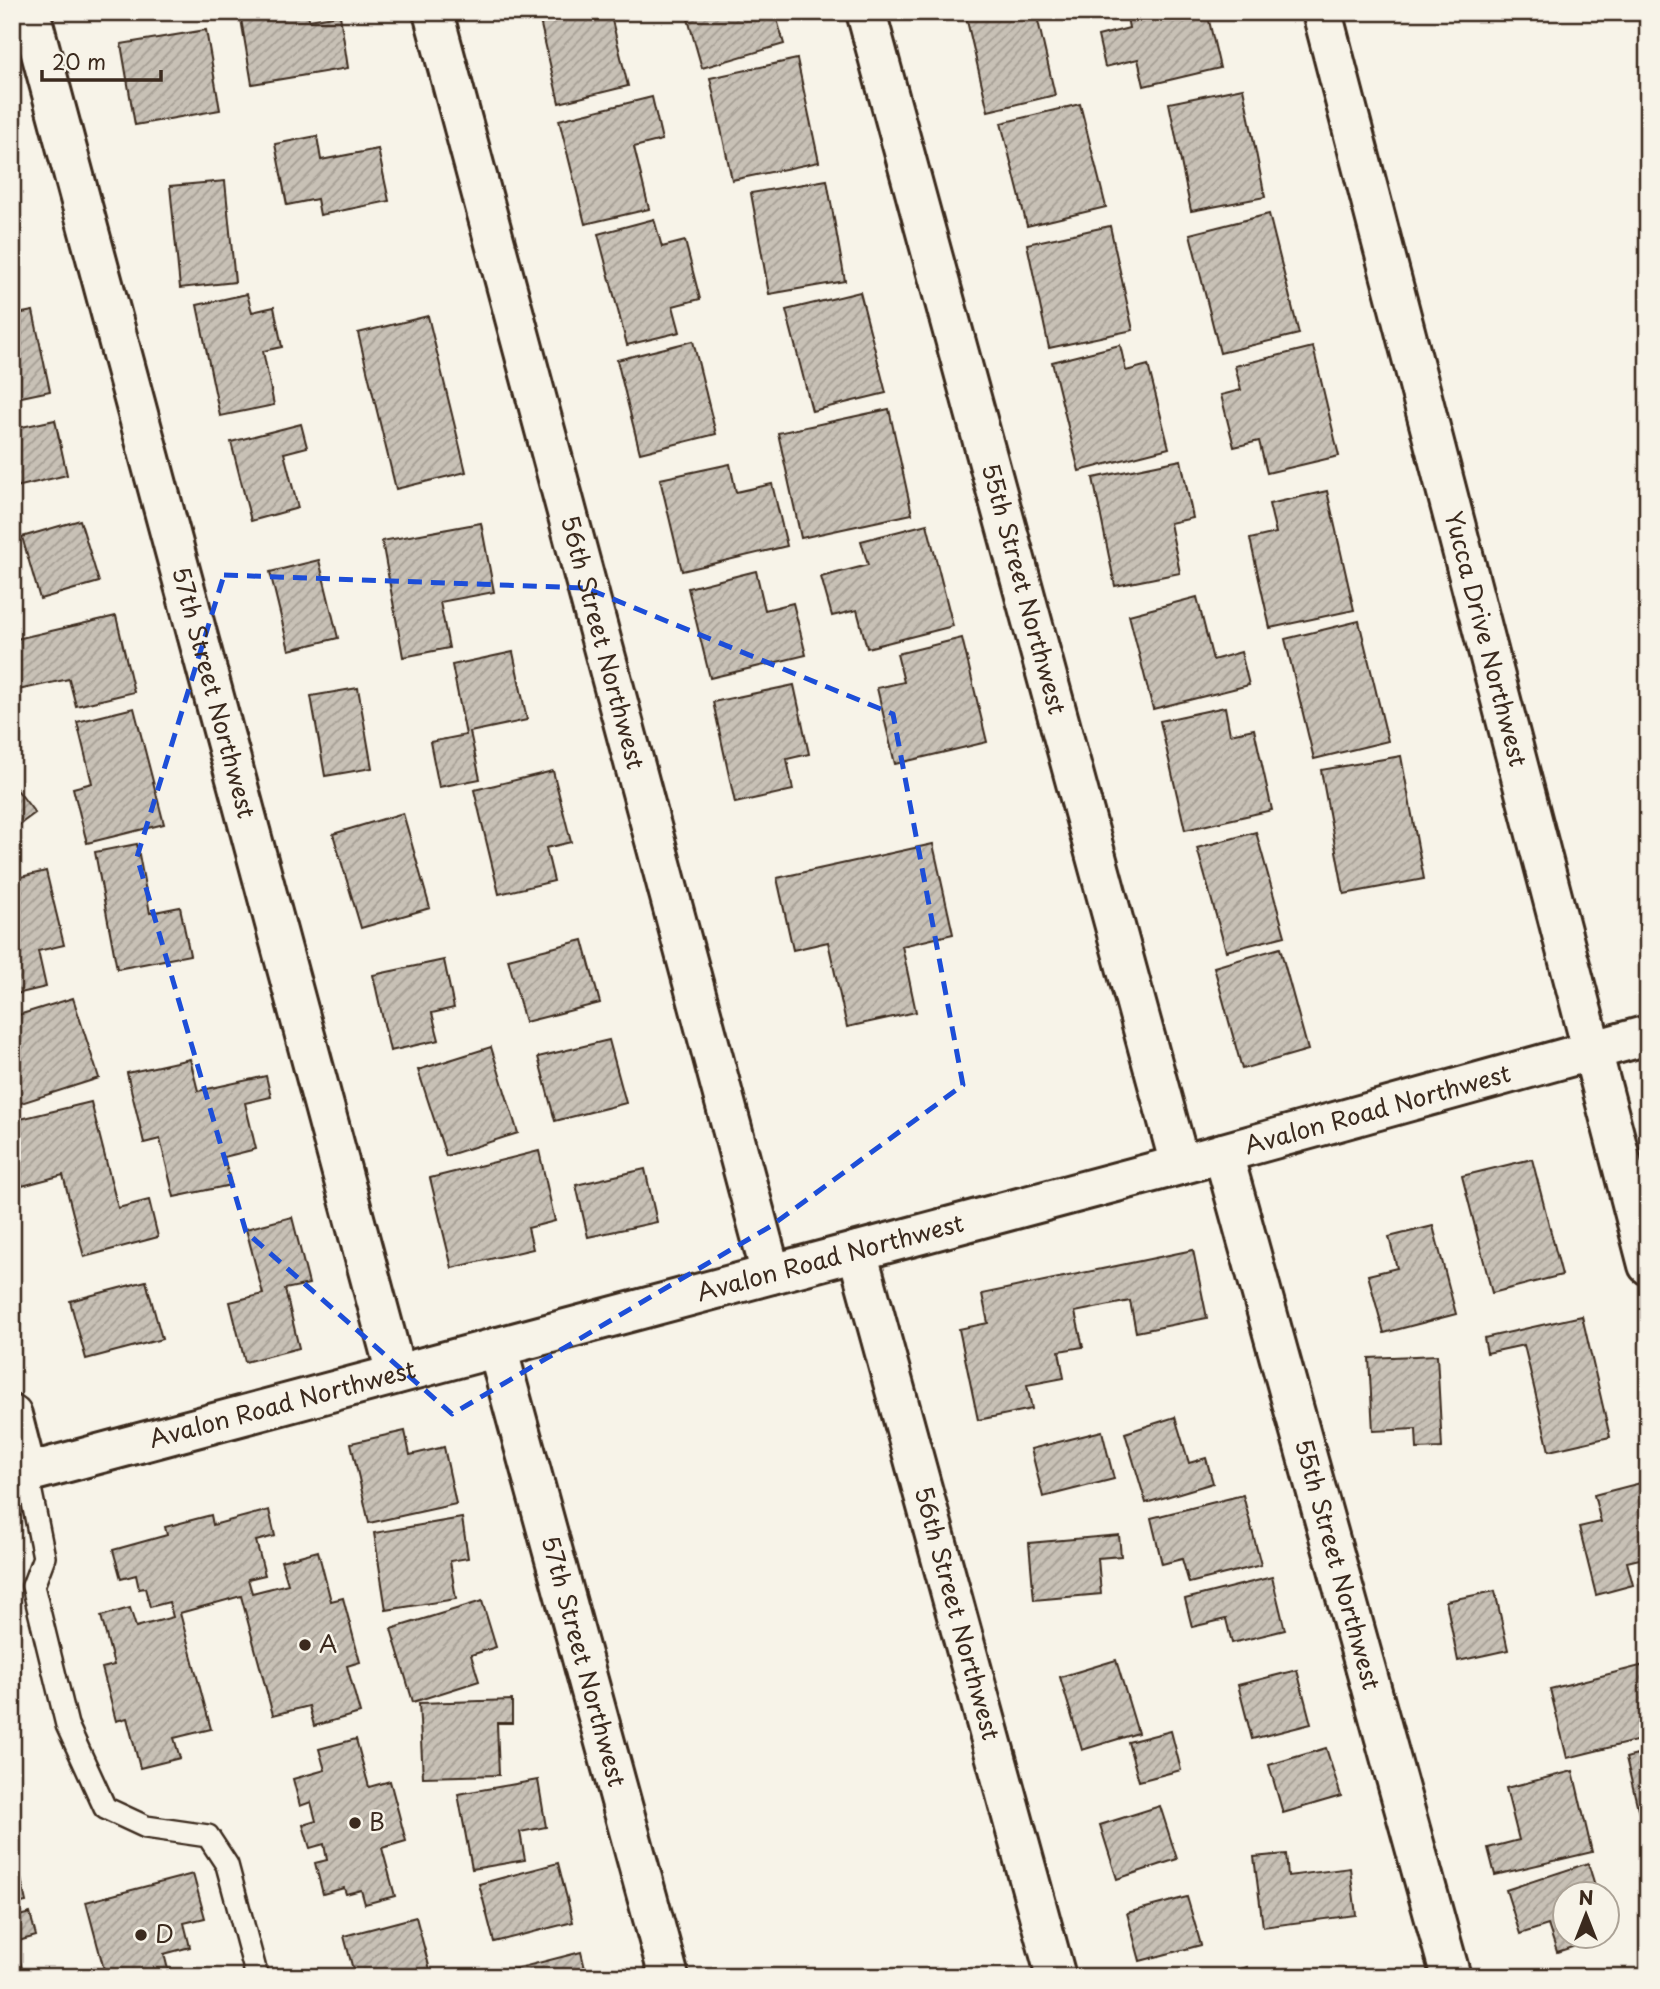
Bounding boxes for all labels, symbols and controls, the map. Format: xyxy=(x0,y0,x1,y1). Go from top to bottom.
scale bar xyxy=(42,38,161,82)
text: 20 m xyxy=(52,45,106,77)
street label: 55th Street Northwest xyxy=(974,459,1076,718)
street label: Yucca Drive Northwest xyxy=(1437,507,1538,770)
street label: 56th Street Northwest xyxy=(553,511,655,773)
street label: 57th Street Northwest xyxy=(164,563,266,822)
street label: Avalon Road Northwest xyxy=(1240,1054,1514,1162)
street label: Avalon Road Northwest xyxy=(692,1204,967,1309)
street label: Avalon Road Northwest xyxy=(145,1350,419,1456)
street label: 55th Street Northwest xyxy=(1287,1434,1391,1694)
street label: 56th Street Northwest xyxy=(906,1482,1010,1744)
street label: 57th Street Northwest xyxy=(533,1531,636,1791)
place label: A xyxy=(319,1625,337,1661)
marker: A xyxy=(297,1637,313,1653)
place label: B xyxy=(369,1803,385,1839)
marker: B xyxy=(347,1815,363,1831)
north arrow xyxy=(1552,1881,1622,1951)
text: N xyxy=(1578,1883,1594,1911)
place label: D xyxy=(155,1915,174,1951)
marker: D xyxy=(133,1927,149,1943)

